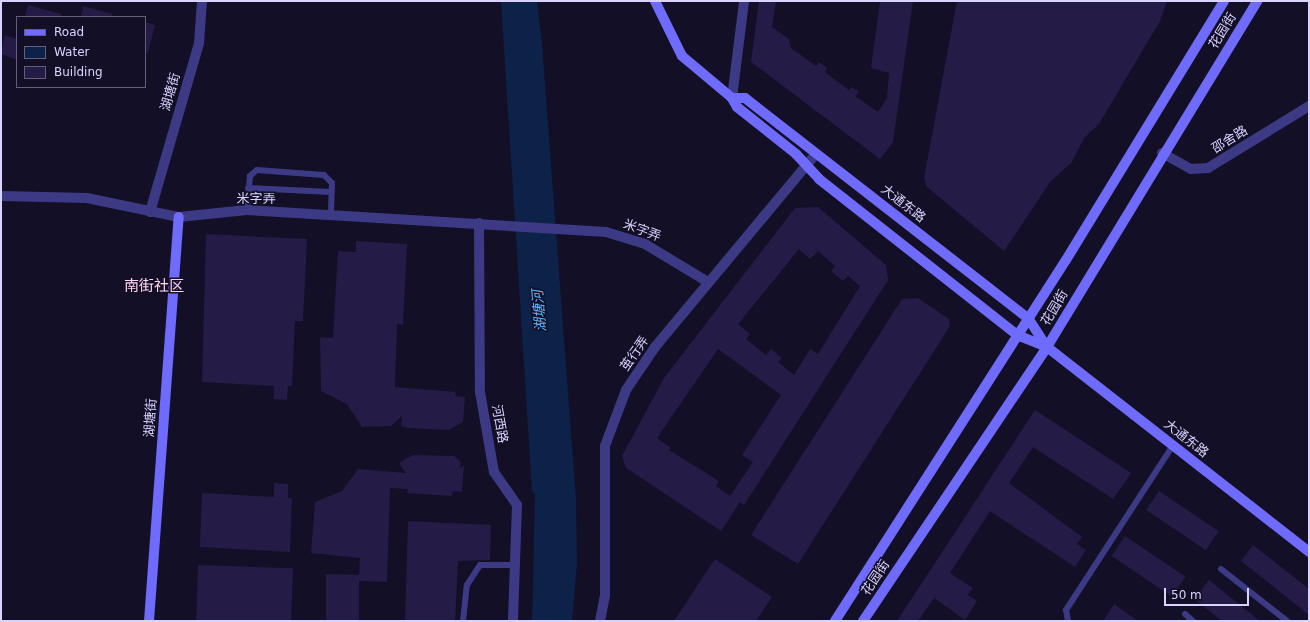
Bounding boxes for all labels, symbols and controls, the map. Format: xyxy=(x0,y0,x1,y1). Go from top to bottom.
street label: 花园街 xyxy=(1206,10,1240,52)
legend xyxy=(16,16,146,88)
text: Road xyxy=(54,25,84,39)
text: Water xyxy=(54,45,89,59)
text: Building xyxy=(54,65,103,79)
street label: 湖塘街 xyxy=(158,71,184,113)
street label: 邵舍路 xyxy=(1209,123,1251,157)
street label: 大通东路 xyxy=(878,182,928,226)
street label: 米字弄 xyxy=(237,191,275,207)
street label: 米字弄 xyxy=(621,217,663,245)
district label: 南街社区 xyxy=(124,278,184,296)
street label: 花园街 xyxy=(1038,287,1072,329)
water label: 湖塘河 xyxy=(529,289,549,333)
street label: 茧行弄 xyxy=(617,334,653,374)
street label: 湖塘街 xyxy=(142,398,160,438)
street label: 河西路 xyxy=(488,403,510,445)
street label: 大通东路 xyxy=(1161,417,1211,461)
street label: 花园街 xyxy=(859,557,893,599)
scale bar xyxy=(1166,580,1251,606)
text: 50 m xyxy=(1171,588,1202,602)

